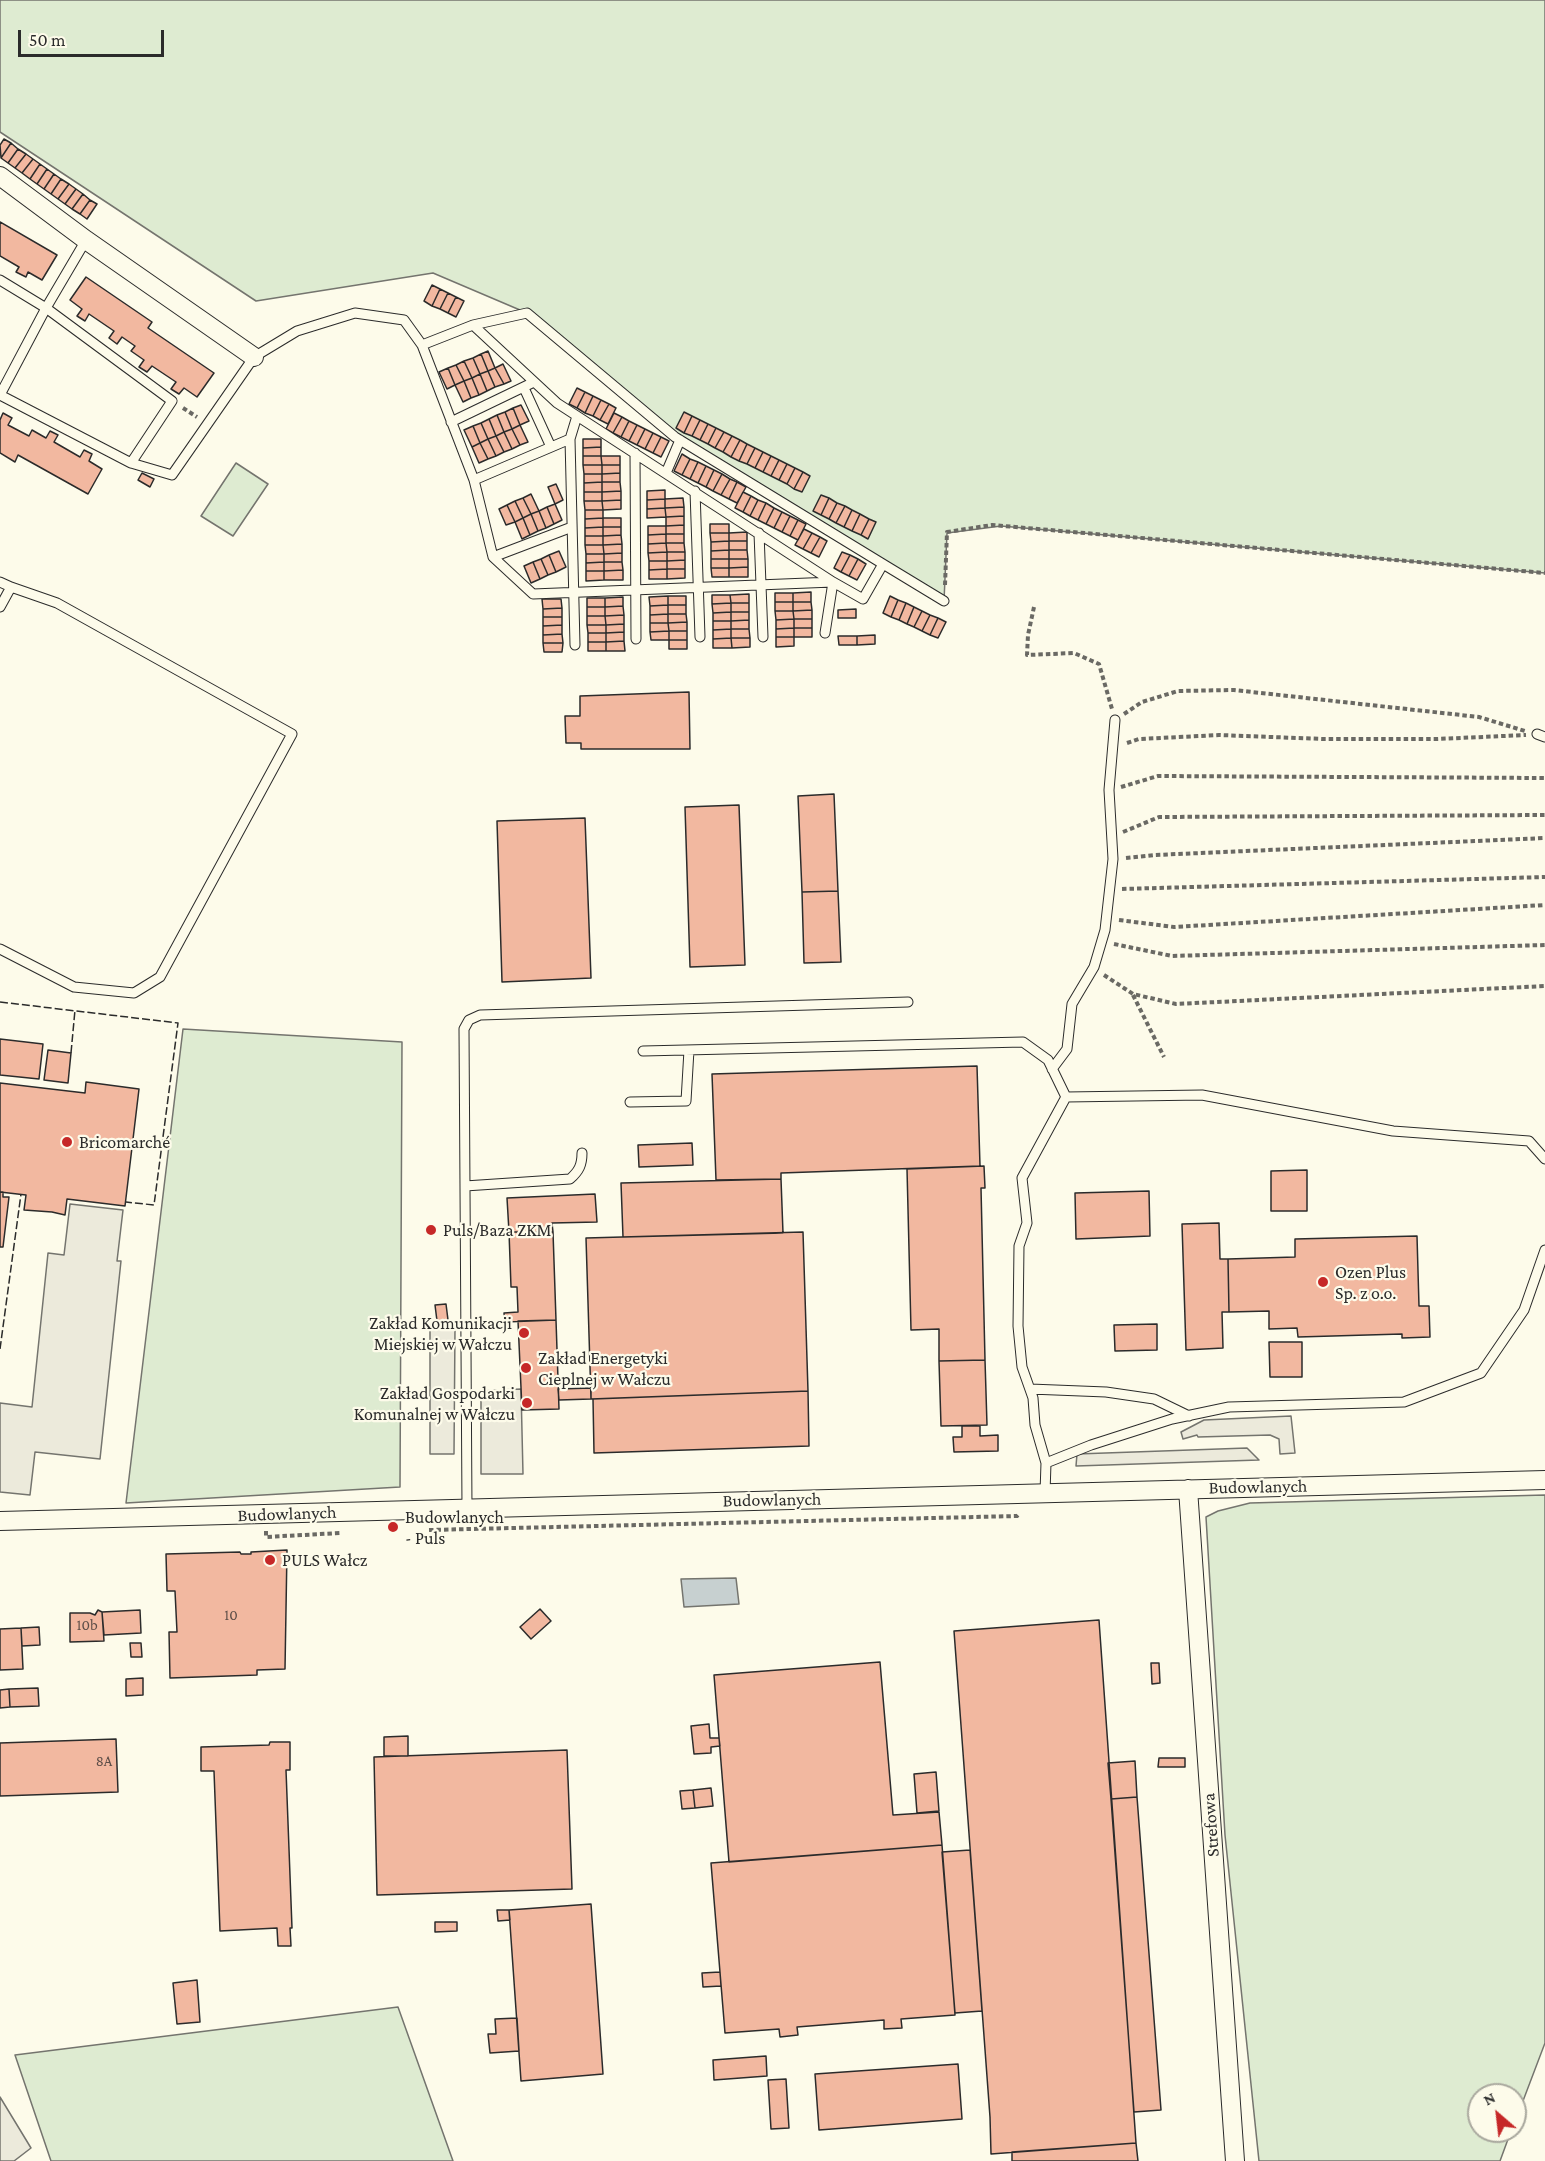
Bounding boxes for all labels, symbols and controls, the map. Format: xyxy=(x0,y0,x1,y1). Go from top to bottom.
scale bar xyxy=(21,18,166,56)
text: 50 m xyxy=(29,30,66,50)
place label: Bricomarché xyxy=(79,1131,170,1153)
marker: Bricomarché xyxy=(60,1135,74,1149)
place label: Puls/Baza ZKM xyxy=(443,1219,552,1241)
marker: Puls/Baza ZKM xyxy=(424,1223,438,1237)
place label: Ozen Plus Sp. z o.o. xyxy=(1335,1261,1406,1304)
marker: Ozen Plus Sp. z o.o. xyxy=(1316,1275,1330,1289)
place label: Zakład Komunikacji Miejskiej w Wałczu xyxy=(369,1312,512,1354)
marker: Zakład Komunikacji Miejskiej w Wałczu xyxy=(517,1326,531,1340)
place label: Zakład Energetyki Cieplnej w Wałczu xyxy=(538,1347,671,1390)
marker: Zakład Energetyki Cieplnej w Wałczu xyxy=(519,1361,533,1375)
place label: Zakład Gospodarki Komunalnej w Wałczu xyxy=(354,1382,515,1424)
marker: Zakład Gospodarki Komunalnej w Wałczu xyxy=(520,1396,534,1410)
street label: Budowlanych xyxy=(1208,1475,1308,1499)
street label: Budowlanych xyxy=(722,1488,822,1512)
street label: Budowlanych xyxy=(237,1501,337,1527)
place label: Budowlanych - Puls xyxy=(405,1506,504,1549)
marker: Budowlanych - Puls xyxy=(386,1520,400,1534)
place label: PULS Wałcz xyxy=(282,1549,367,1571)
marker: PULS Wałcz xyxy=(263,1553,277,1567)
house number: 10 xyxy=(224,1606,238,1624)
house number: 10b xyxy=(76,1616,98,1634)
house number: 8A xyxy=(96,1752,112,1770)
street label: Strefowa xyxy=(1198,1792,1224,1858)
north arrow xyxy=(1467,2083,1527,2143)
text: N xyxy=(1480,2088,1498,2108)

